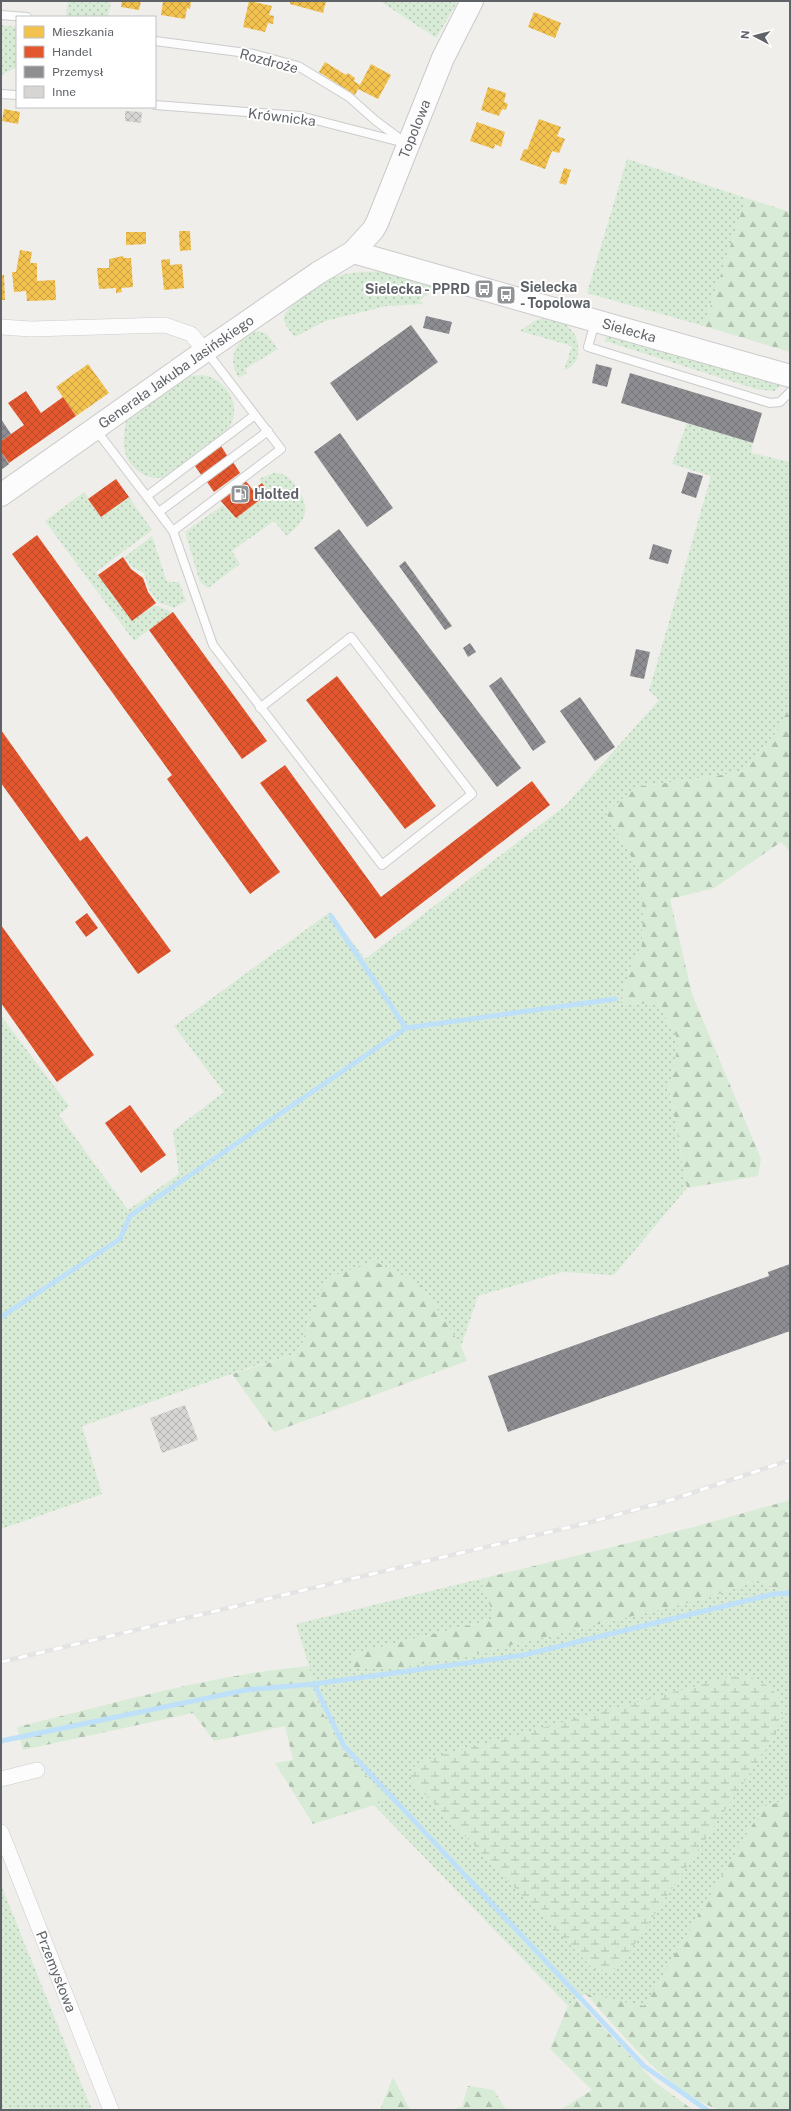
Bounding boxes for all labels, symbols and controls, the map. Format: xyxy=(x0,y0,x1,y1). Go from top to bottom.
legend xyxy=(16,16,156,108)
north arrow xyxy=(735,16,775,56)
text: Mieszkania xyxy=(52,25,114,39)
text: N xyxy=(739,30,752,40)
text: Handel xyxy=(52,45,93,59)
street label: Rozdroże xyxy=(238,46,300,76)
text: Przemysł xyxy=(52,65,104,79)
text: Inne xyxy=(52,85,76,99)
street label: Topolowa xyxy=(396,97,434,161)
street label: Krównicka xyxy=(247,105,317,129)
bus stop icon: Sielecka - PPRD xyxy=(473,278,495,300)
place label: Sielecka - Topolowa xyxy=(520,279,591,311)
place label: Sielecka - PPRD xyxy=(365,281,470,297)
bus stop icon: Sielecka - Topolowa xyxy=(495,284,517,306)
street label: Generała Jakuba Jasińskiego xyxy=(95,312,257,432)
street label: Sielecka xyxy=(600,315,658,346)
fuel station icon: Holted xyxy=(229,483,251,505)
place label: Holted xyxy=(254,486,299,502)
street label: Przemysłowa xyxy=(33,1928,80,2015)

